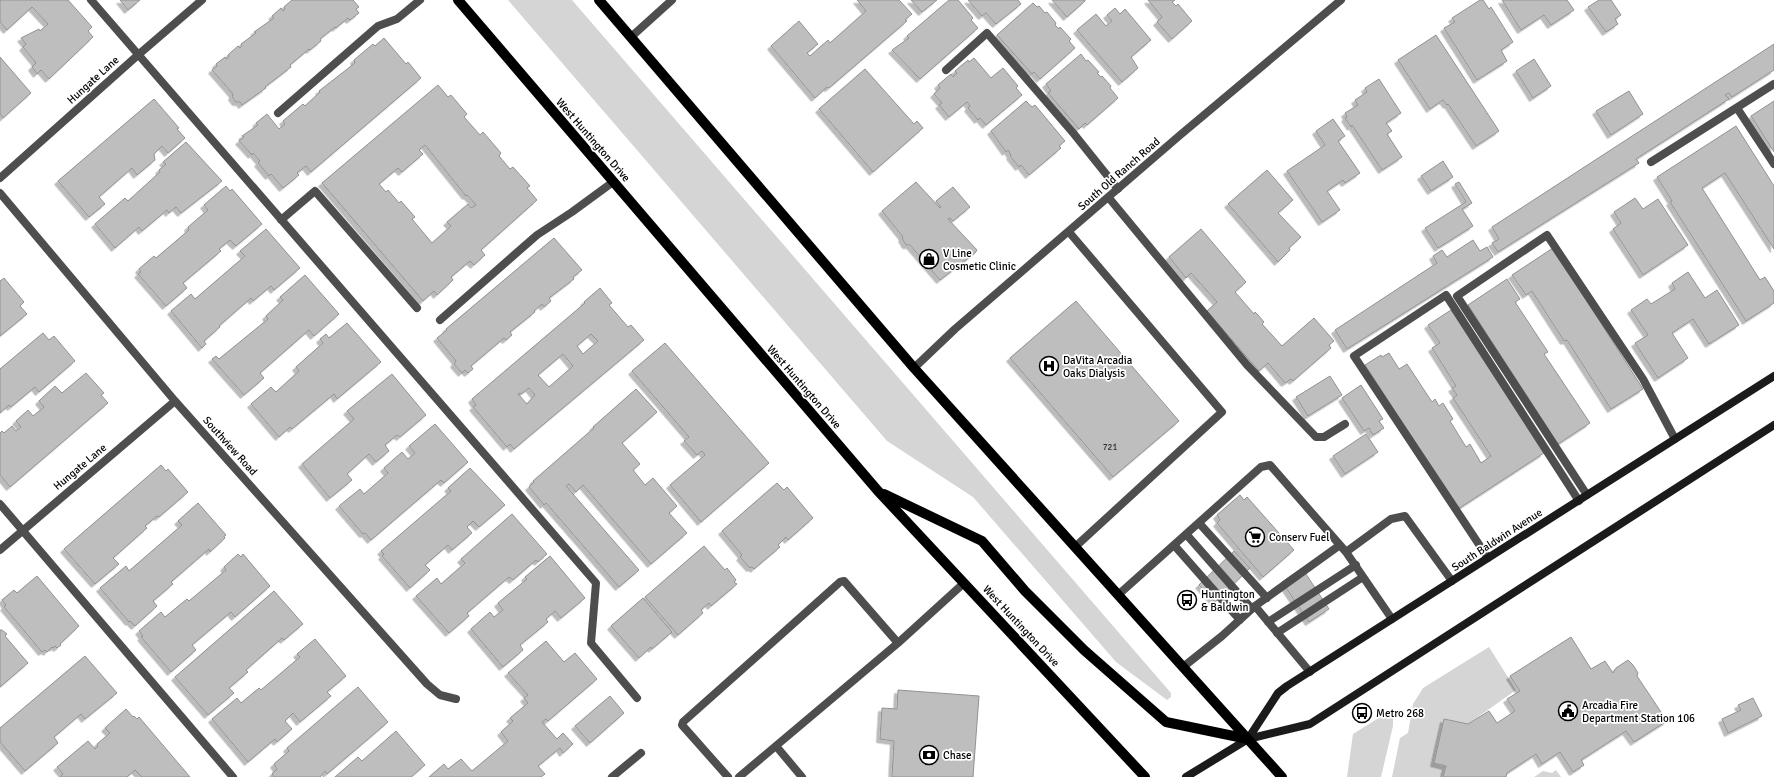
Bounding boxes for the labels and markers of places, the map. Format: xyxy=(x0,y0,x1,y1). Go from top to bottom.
place label: V Line Cosmetic Clinic xyxy=(943,247,1016,273)
shop icon: V Line Cosmetic Clinic xyxy=(918,248,940,270)
place label: DaVita Arcadia Oaks Dialysis xyxy=(1063,354,1133,380)
hospital icon: DaVita Arcadia Oaks Dialysis xyxy=(1038,355,1060,377)
supermarket icon: Conserv Fuel xyxy=(1244,526,1266,548)
place label: Conserv Fuel xyxy=(1269,531,1330,544)
place label: Huntington & Baldwin xyxy=(1201,588,1255,614)
bus stop icon: Huntington & Baldwin xyxy=(1176,589,1198,611)
place label: Arcadia Fire Department Station 106 xyxy=(1582,699,1695,725)
public building icon: Arcadia Fire Department Station 106 xyxy=(1557,700,1579,722)
bus stop icon: Metro 268 xyxy=(1351,702,1373,724)
place label: Metro 268 xyxy=(1376,707,1424,720)
bank icon: Chase xyxy=(918,744,940,766)
place label: Chase xyxy=(943,749,972,762)

